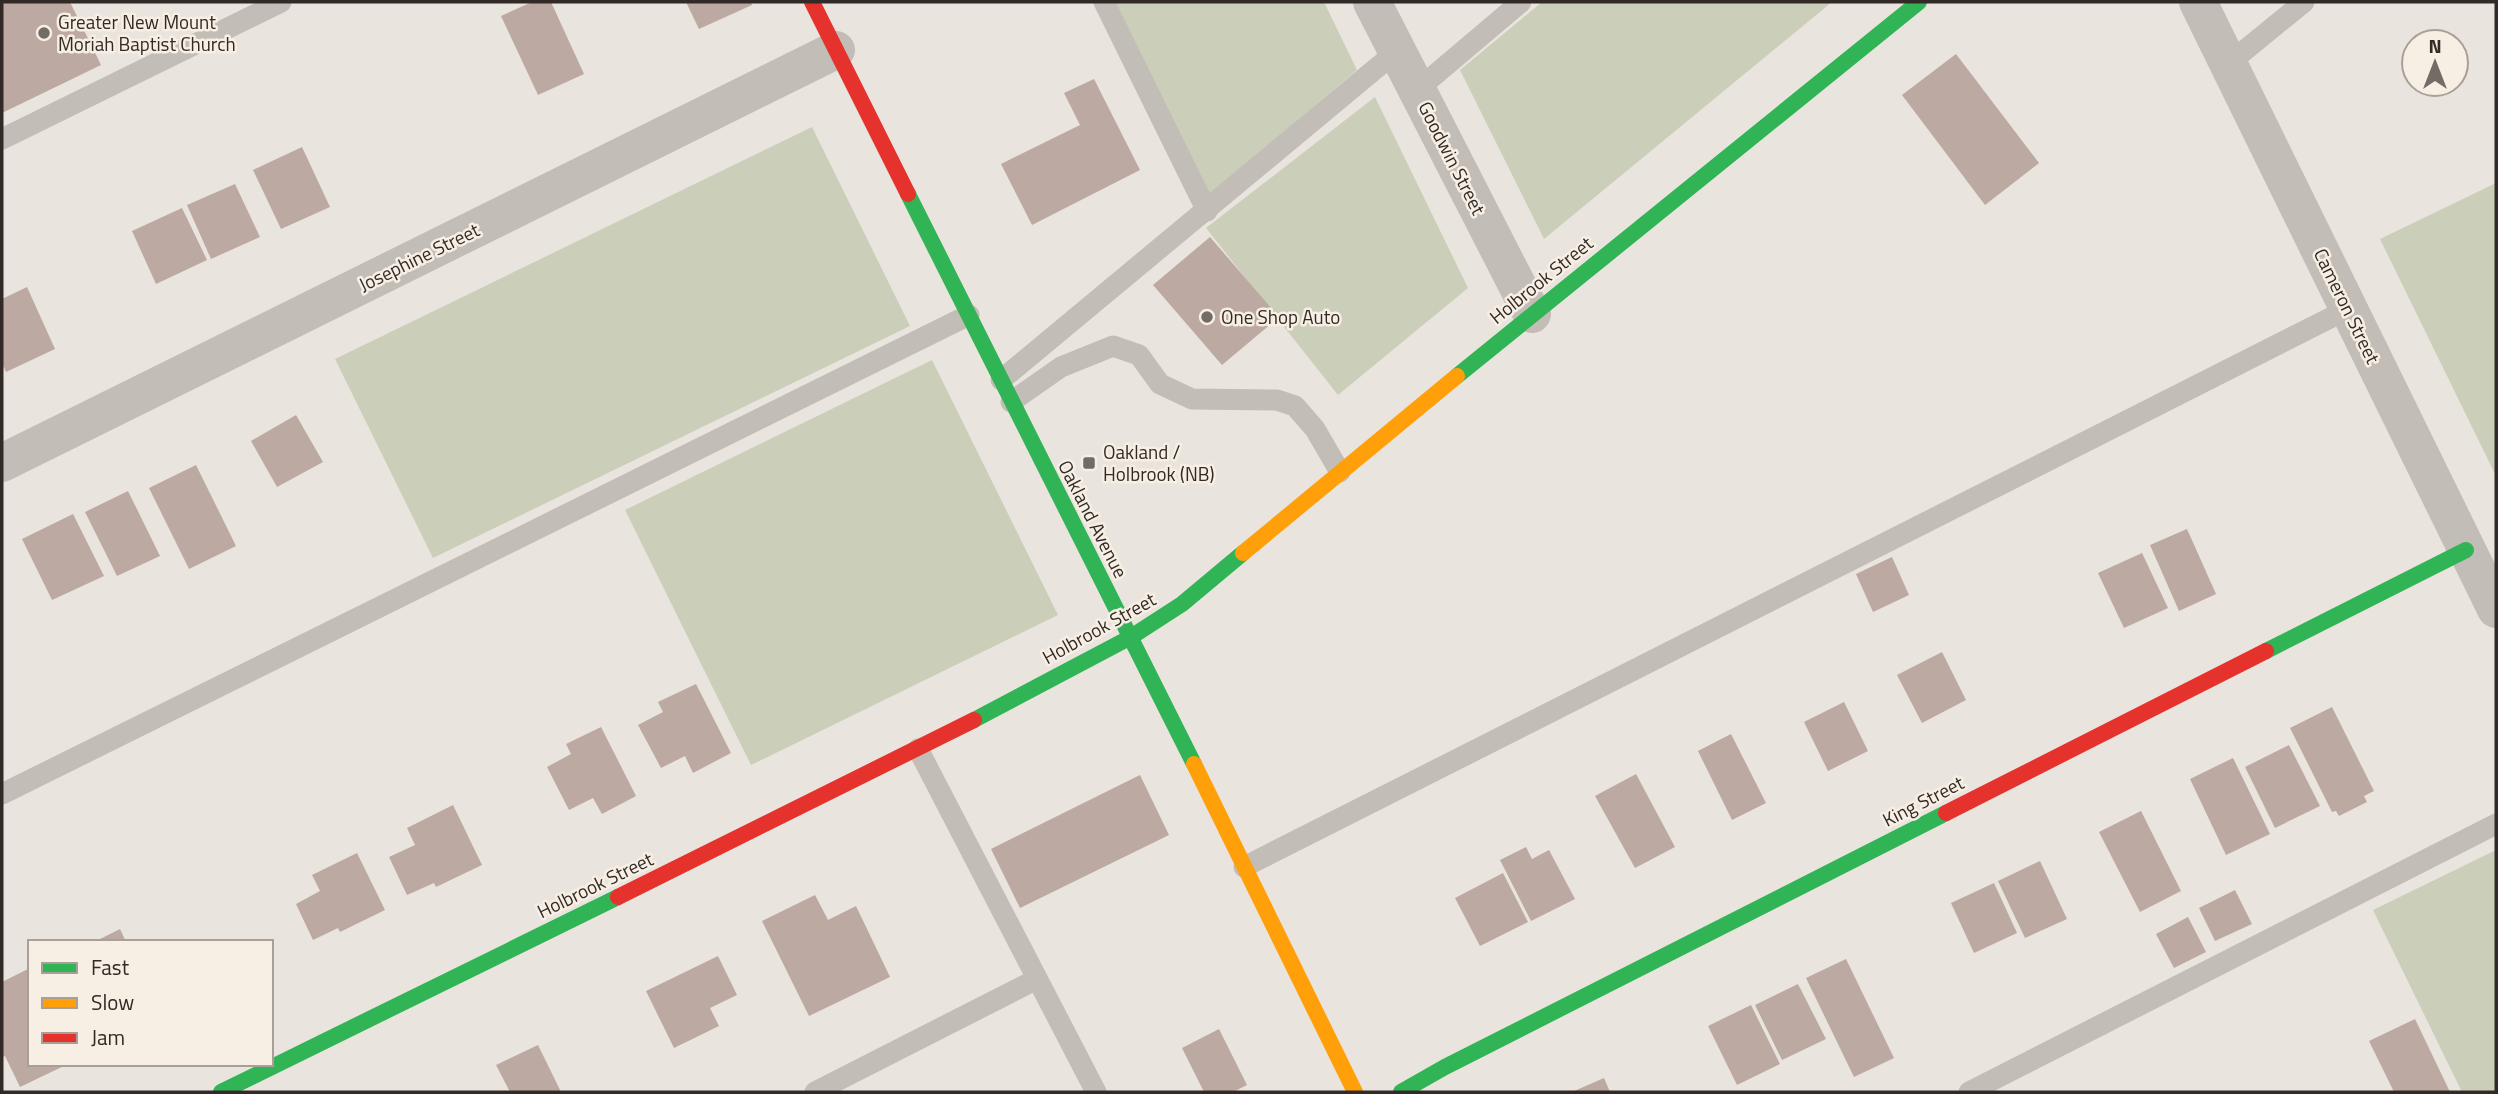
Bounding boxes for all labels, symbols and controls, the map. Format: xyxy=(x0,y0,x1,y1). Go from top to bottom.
place label: Greater New Mount Moriah Baptist Church xyxy=(58,7,236,58)
marker: Greater New Mount Moriah Baptist Church xyxy=(36,25,52,41)
north arrow xyxy=(2400,28,2470,98)
text: N xyxy=(2428,31,2442,60)
street label: Goodwin Street xyxy=(1411,96,1494,220)
street label: Josephine Street xyxy=(353,215,484,298)
street label: Holbrook Street xyxy=(1483,229,1599,330)
street label: Cameron Street xyxy=(2307,243,2388,369)
place label: One Shop Auto xyxy=(1221,302,1340,331)
marker: One Shop Auto xyxy=(1199,309,1215,325)
place label: Oakland / Holbrook (NB) xyxy=(1103,437,1214,488)
street label: Oakland Avenue xyxy=(1051,455,1136,583)
marker: Oakland / Holbrook (NB) xyxy=(1081,455,1097,471)
street label: Holbrook Street xyxy=(1037,584,1161,671)
street label: King Street xyxy=(1877,767,1969,833)
street label: Holbrook Street xyxy=(532,844,658,925)
legend xyxy=(28,940,273,1066)
text: Fast xyxy=(91,951,130,983)
text: Slow xyxy=(91,986,134,1018)
text: Jam xyxy=(91,1021,125,1053)

